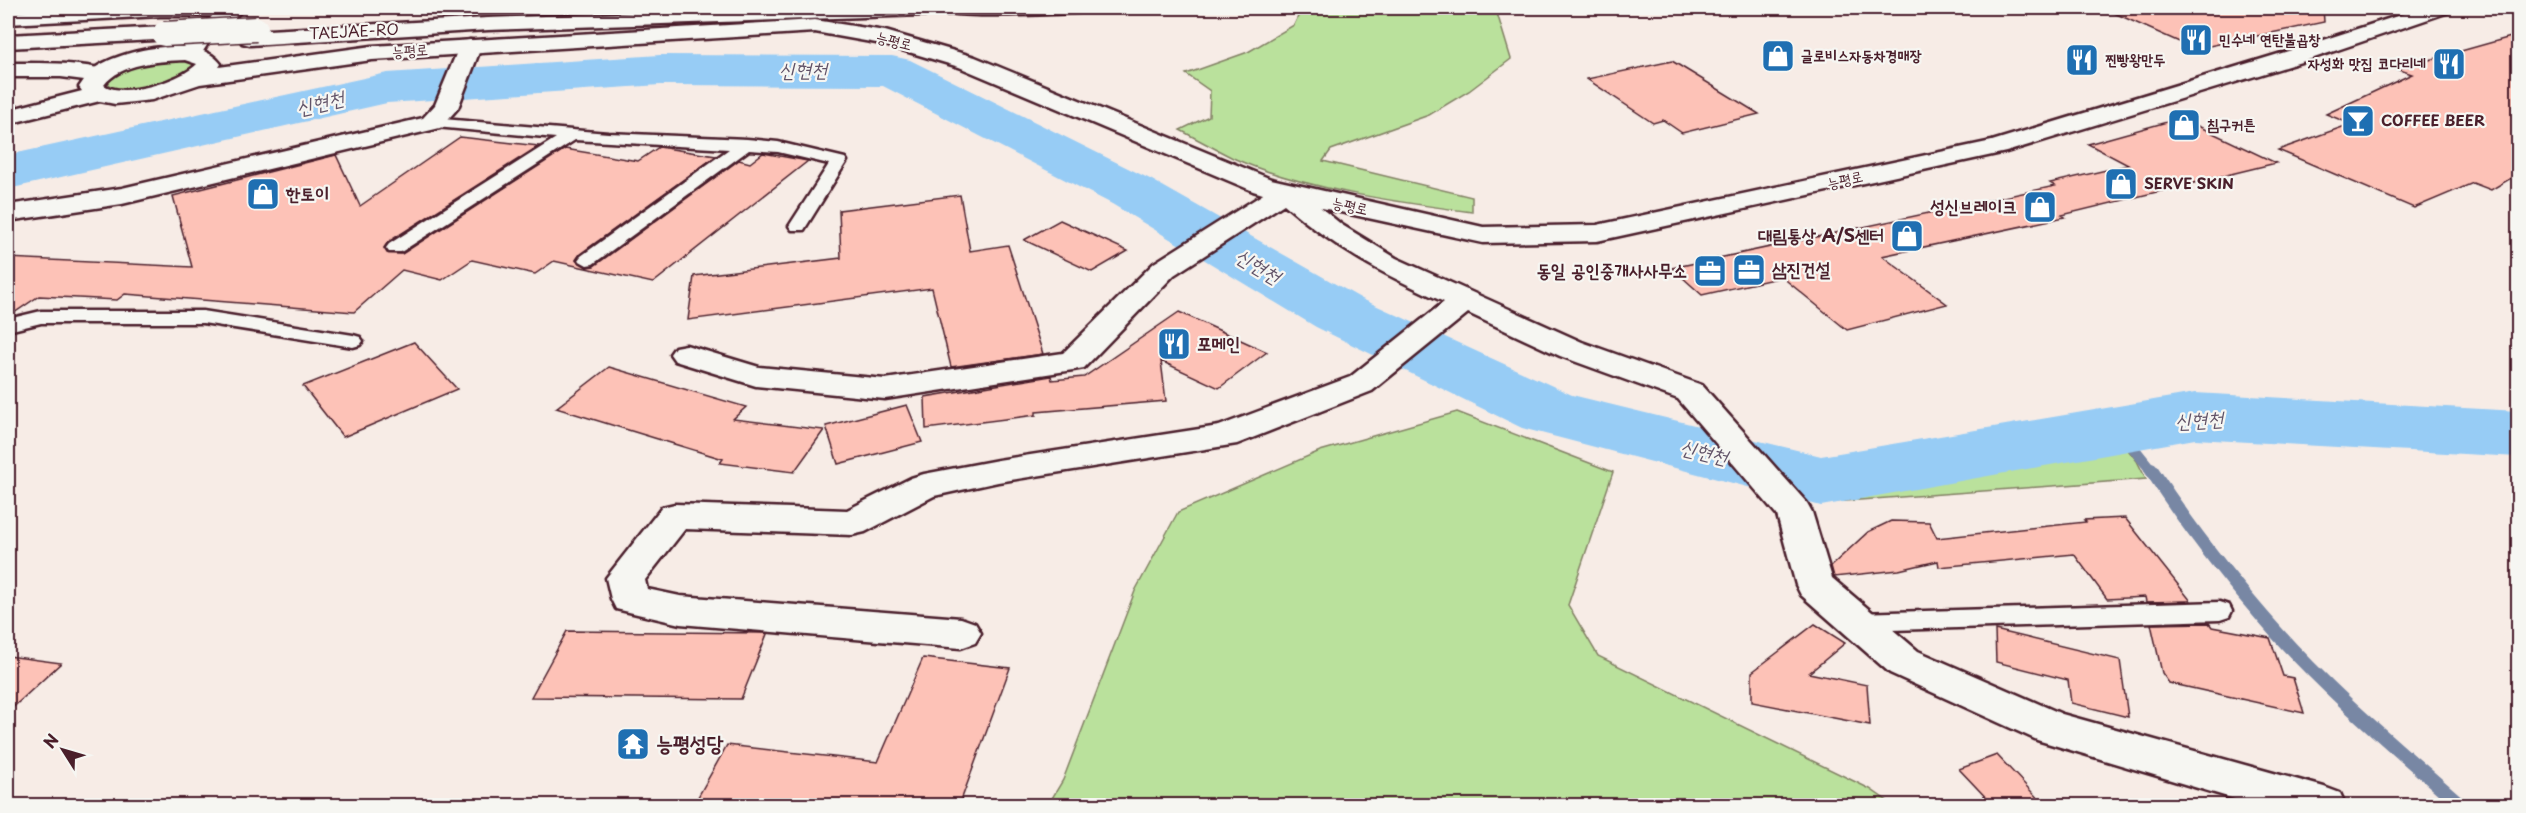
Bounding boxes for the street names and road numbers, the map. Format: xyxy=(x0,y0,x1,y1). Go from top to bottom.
street label: TAEJAE-RO xyxy=(309,17,399,44)
street label: 능평로 xyxy=(874,24,915,55)
street label: 능평로 xyxy=(391,37,429,62)
street label: 능평로 xyxy=(1824,163,1865,194)
street label: 능평로 xyxy=(1330,190,1370,220)

